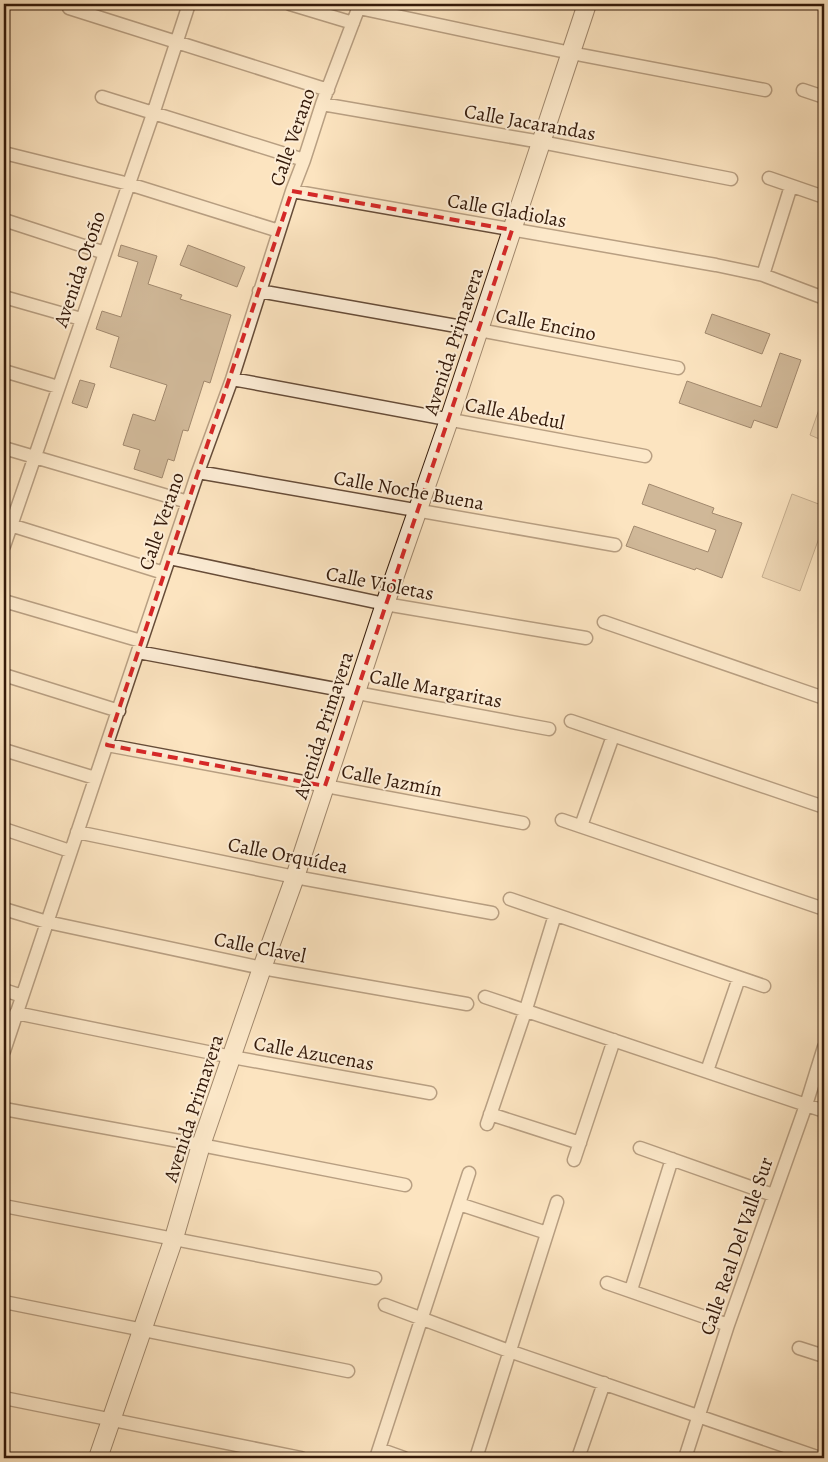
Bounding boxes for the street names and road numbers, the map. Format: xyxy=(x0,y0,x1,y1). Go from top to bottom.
street label: Calle Verano xyxy=(263,85,322,190)
street label: Calle Jacarandas xyxy=(462,98,598,147)
street label: Calle Gladiolas xyxy=(445,187,569,234)
street label: Avenida Otoño xyxy=(47,208,112,332)
street label: Avenida Primavera xyxy=(417,263,490,419)
street label: Calle Encino xyxy=(493,302,598,347)
street label: Calle Abedul xyxy=(463,391,567,436)
street label: Calle Noche Buena xyxy=(331,464,487,517)
street label: Calle Verano xyxy=(132,469,191,574)
street label: Calle Violetas xyxy=(324,560,436,607)
street label: Avenida Primavera xyxy=(287,647,360,803)
street label: Calle Margaritas xyxy=(367,662,505,715)
street label: Calle Jazmín xyxy=(339,757,445,804)
street label: Calle Orquídea xyxy=(226,831,351,880)
street label: Calle Clavel xyxy=(212,925,308,970)
street label: Avenida Primavera xyxy=(157,1030,230,1186)
street label: Calle Azucenas xyxy=(252,1030,376,1077)
street label: Calle Real Del Valle Sur xyxy=(693,1153,780,1339)

